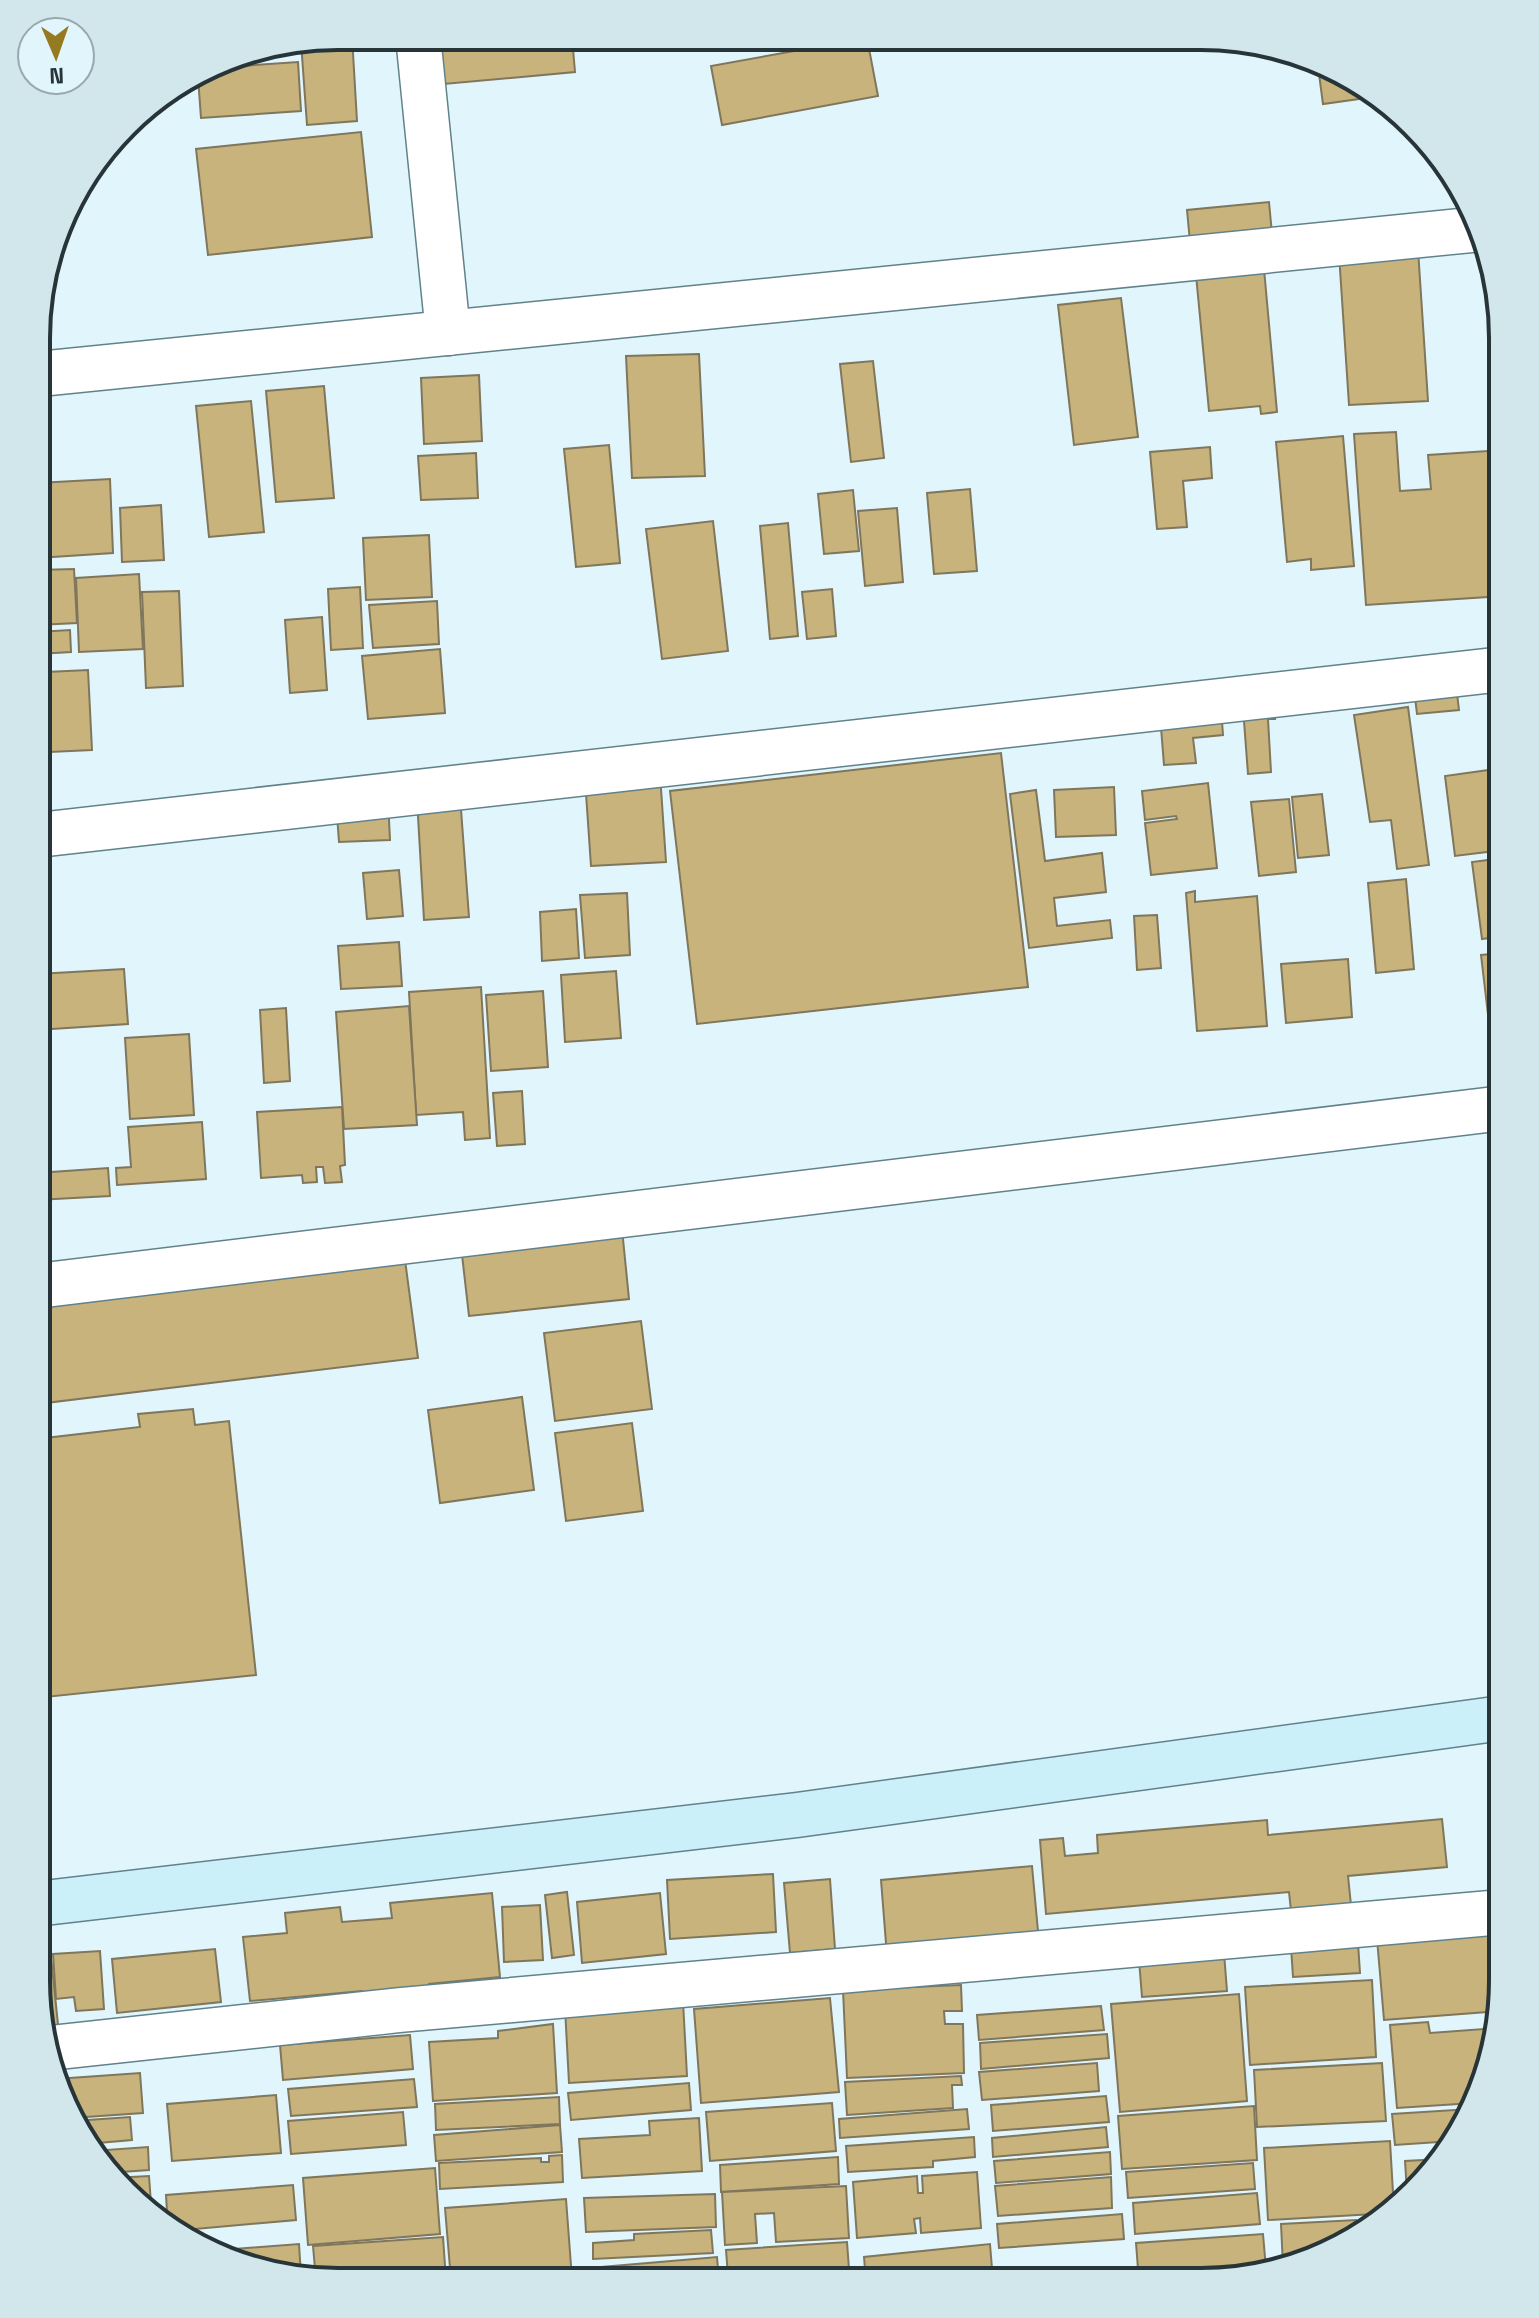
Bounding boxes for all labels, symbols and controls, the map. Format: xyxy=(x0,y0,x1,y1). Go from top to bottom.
north arrow xyxy=(16,16,96,96)
text: N xyxy=(49,62,65,90)

